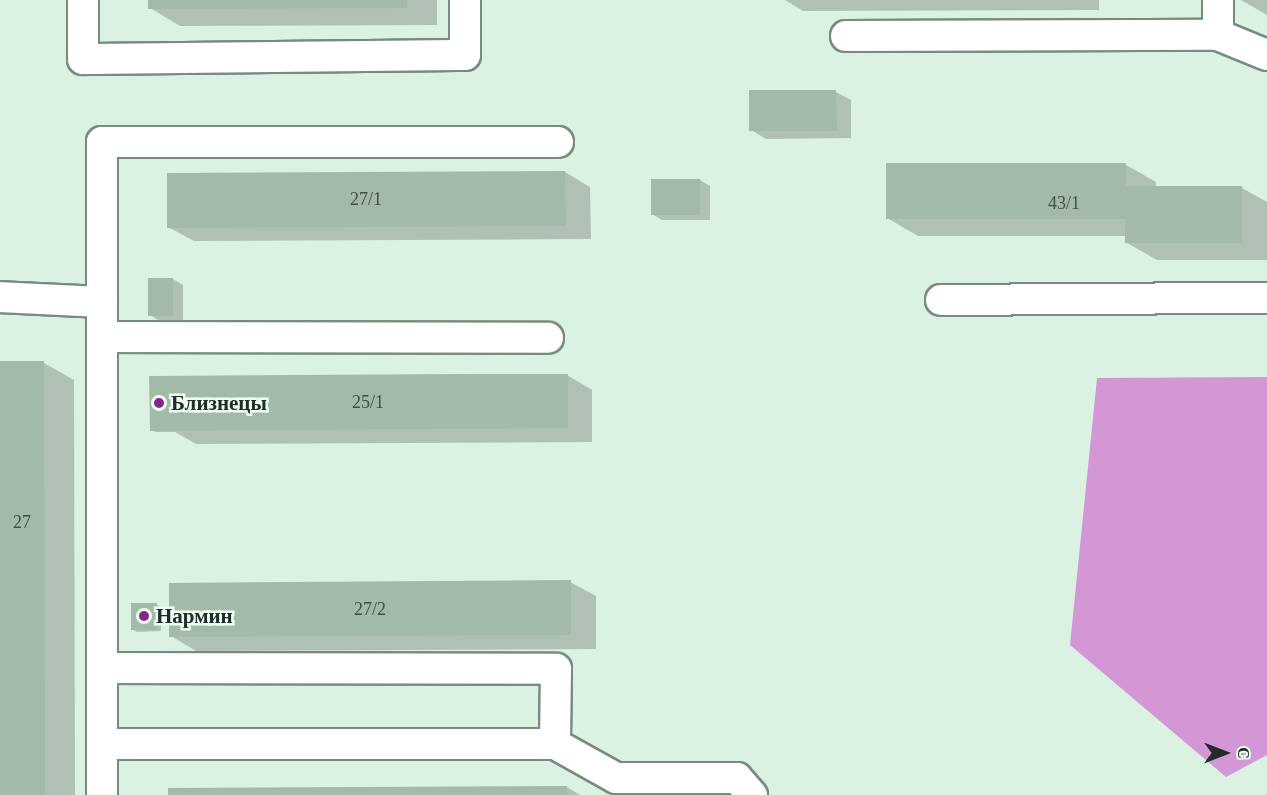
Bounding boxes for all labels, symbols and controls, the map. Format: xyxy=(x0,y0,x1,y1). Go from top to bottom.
house number: 27/1 xyxy=(350,188,382,210)
house number: 43/1 xyxy=(1048,192,1080,214)
place label: Близнецы xyxy=(171,390,267,416)
house number: 25/1 xyxy=(352,391,384,413)
marker: Близнецы xyxy=(152,396,166,410)
house number: 27 xyxy=(13,511,31,533)
house number: 27/2 xyxy=(354,598,386,620)
place label: Нармин xyxy=(156,603,233,629)
marker: Нармин xyxy=(137,609,151,623)
north arrow xyxy=(1195,723,1255,783)
text: С xyxy=(1235,747,1252,759)

